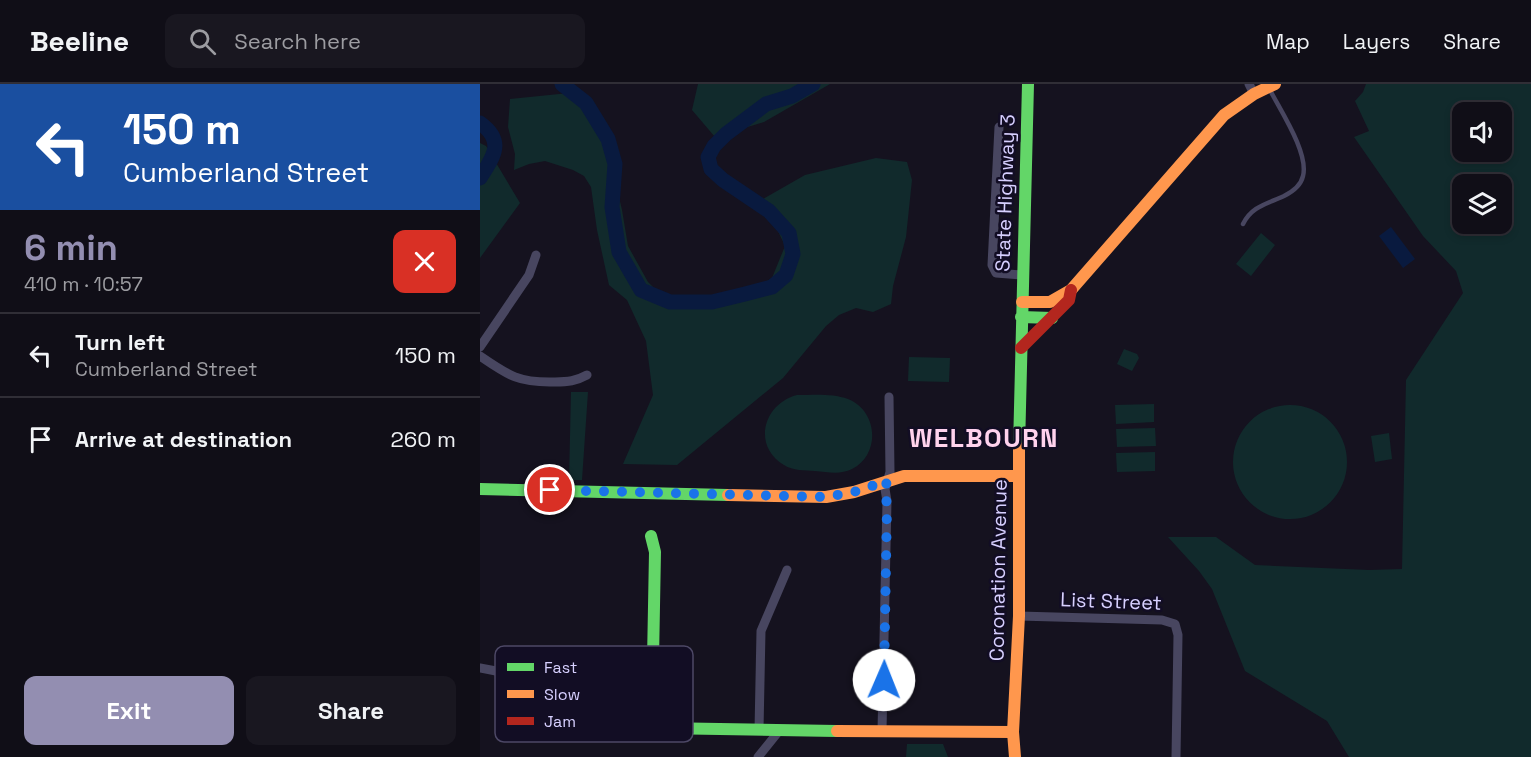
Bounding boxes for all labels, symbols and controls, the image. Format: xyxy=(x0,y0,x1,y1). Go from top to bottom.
search box xyxy=(165,14,585,68)
text: Beeline xyxy=(30,23,129,59)
icon: search xyxy=(186,25,219,58)
text: Search here xyxy=(234,27,361,55)
text: Map xyxy=(1266,28,1310,55)
text: Layers xyxy=(1343,28,1410,55)
text: Share xyxy=(1443,28,1501,55)
map controls xyxy=(1452,102,1512,234)
button: sound xyxy=(1452,102,1512,162)
text: 150 m xyxy=(123,103,241,156)
icon: left xyxy=(24,108,102,186)
street label: State Highway 3 xyxy=(989,114,1021,272)
text: Cumberland Street xyxy=(123,155,369,190)
button: layers xyxy=(1452,174,1512,234)
text: 6 min xyxy=(24,225,118,271)
button: close xyxy=(393,230,456,293)
text: 410 m · 10:57 xyxy=(24,271,143,297)
text: Turn left xyxy=(75,328,165,356)
icon: left xyxy=(24,339,57,372)
text: 150 m xyxy=(395,341,456,369)
text: Cumberland Street xyxy=(75,356,257,382)
district label: WELBOURN xyxy=(909,421,1059,455)
icon: arrive xyxy=(24,423,57,456)
text: Arrive at destination xyxy=(75,425,292,453)
text: 260 m xyxy=(391,425,456,453)
pin xyxy=(524,464,575,515)
icon: arrive xyxy=(533,473,566,506)
street label: Coronation Avenue xyxy=(983,479,1013,661)
street label: List Street xyxy=(1060,586,1162,616)
legend xyxy=(495,646,693,742)
position arrow xyxy=(852,648,916,712)
text: Fast xyxy=(544,657,577,678)
button: Exit xyxy=(24,676,234,745)
button: Share xyxy=(246,676,456,745)
text: Slow xyxy=(544,684,580,705)
text: Jam xyxy=(544,711,576,732)

